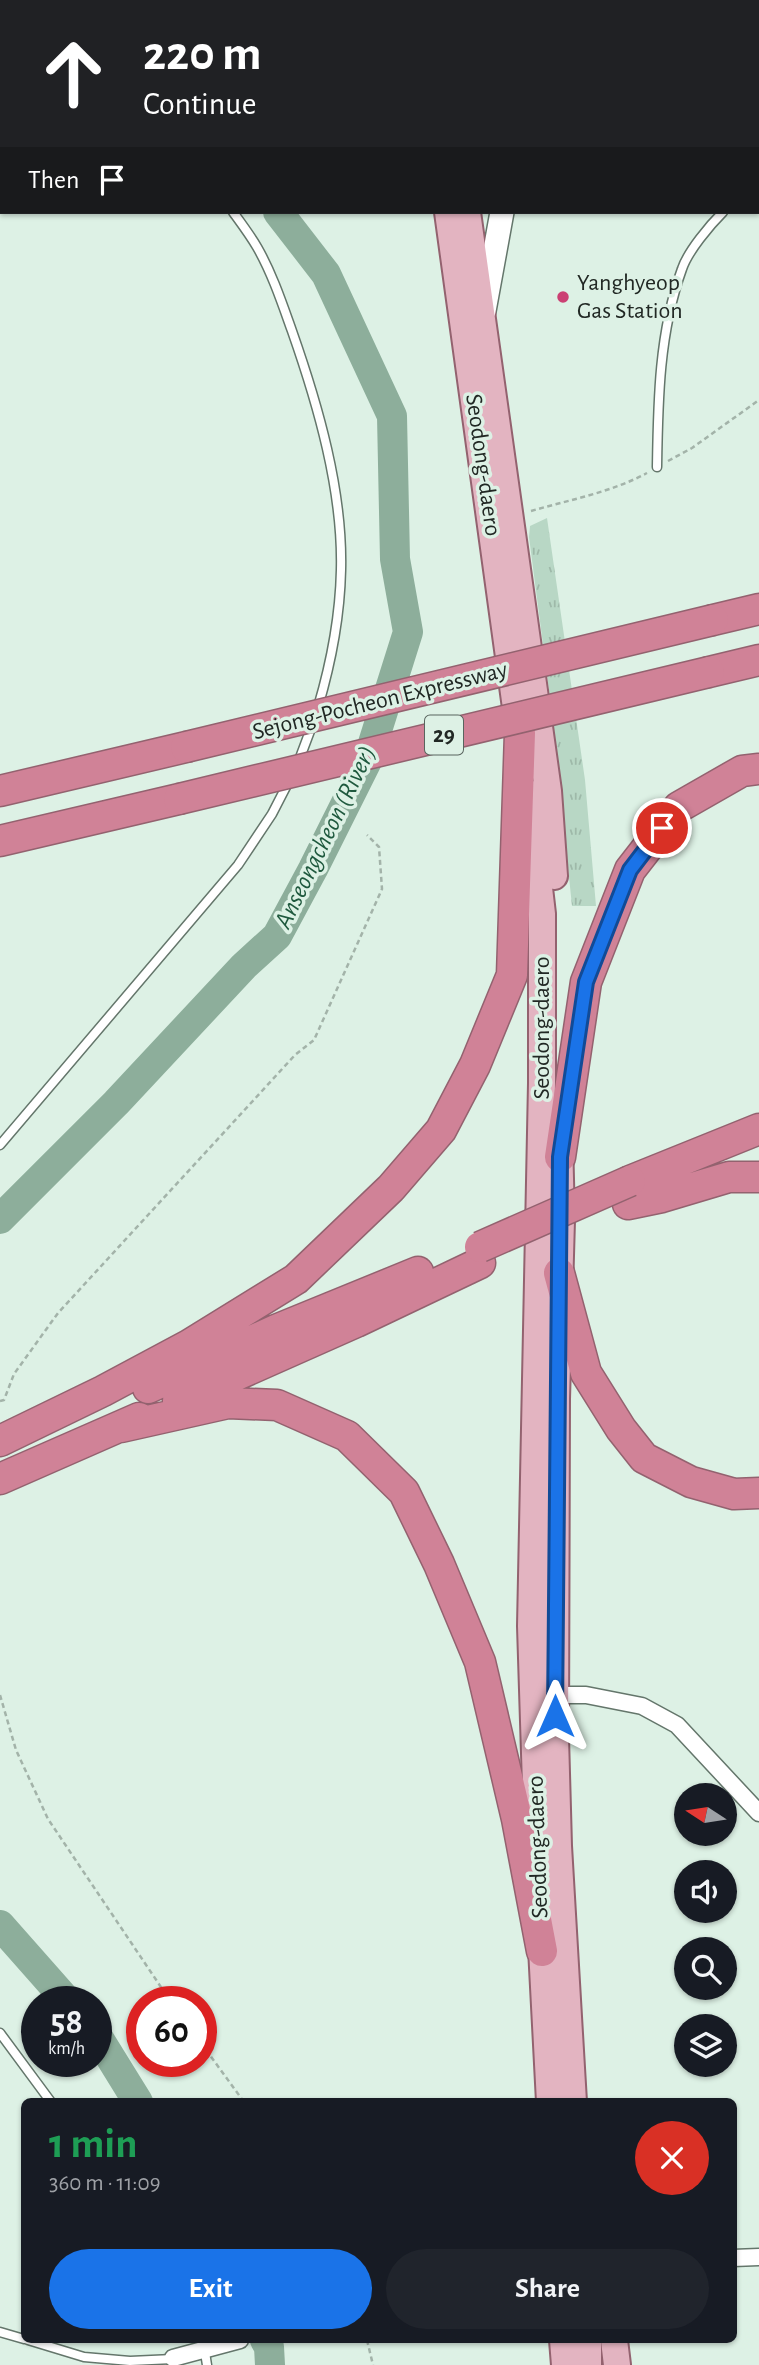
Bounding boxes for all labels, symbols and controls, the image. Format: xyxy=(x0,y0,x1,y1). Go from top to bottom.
icon: ahead xyxy=(28,28,119,119)
text: 220 m xyxy=(143,30,262,79)
text: Continue xyxy=(143,88,256,120)
icon: arrive xyxy=(93,161,131,199)
text: Then xyxy=(28,167,79,193)
place label: Yanghyeop Gas Station xyxy=(577,271,683,323)
marker: Yanghyeop Gas Station xyxy=(555,289,571,305)
street label: Seodong-daero xyxy=(461,392,505,538)
street label: Sejong-Pocheon Expressway xyxy=(250,658,510,744)
road number: 29 xyxy=(425,716,463,754)
water label: Anseongcheon (River) xyxy=(269,742,380,933)
pin xyxy=(632,798,692,858)
icon: arrive xyxy=(643,809,681,847)
street label: Seodong-daero xyxy=(530,956,554,1100)
position arrow xyxy=(518,1679,592,1753)
street label: Seodong-daero xyxy=(524,1775,552,1919)
north arrow xyxy=(674,1783,737,1846)
map controls xyxy=(674,1783,737,2077)
button: sound xyxy=(674,1860,737,1923)
button: search xyxy=(674,1937,737,2000)
speed limit sign: 60 xyxy=(126,1986,217,2077)
text: 58 xyxy=(50,2005,83,2040)
button: layers xyxy=(674,2014,737,2077)
text: km/h xyxy=(48,2040,85,2058)
button: close xyxy=(635,2121,709,2195)
text: 1 min xyxy=(49,2123,138,2165)
text: 360 m · 11:09 xyxy=(49,2172,161,2195)
button: Exit xyxy=(49,2249,372,2329)
button: Share xyxy=(386,2249,709,2329)

